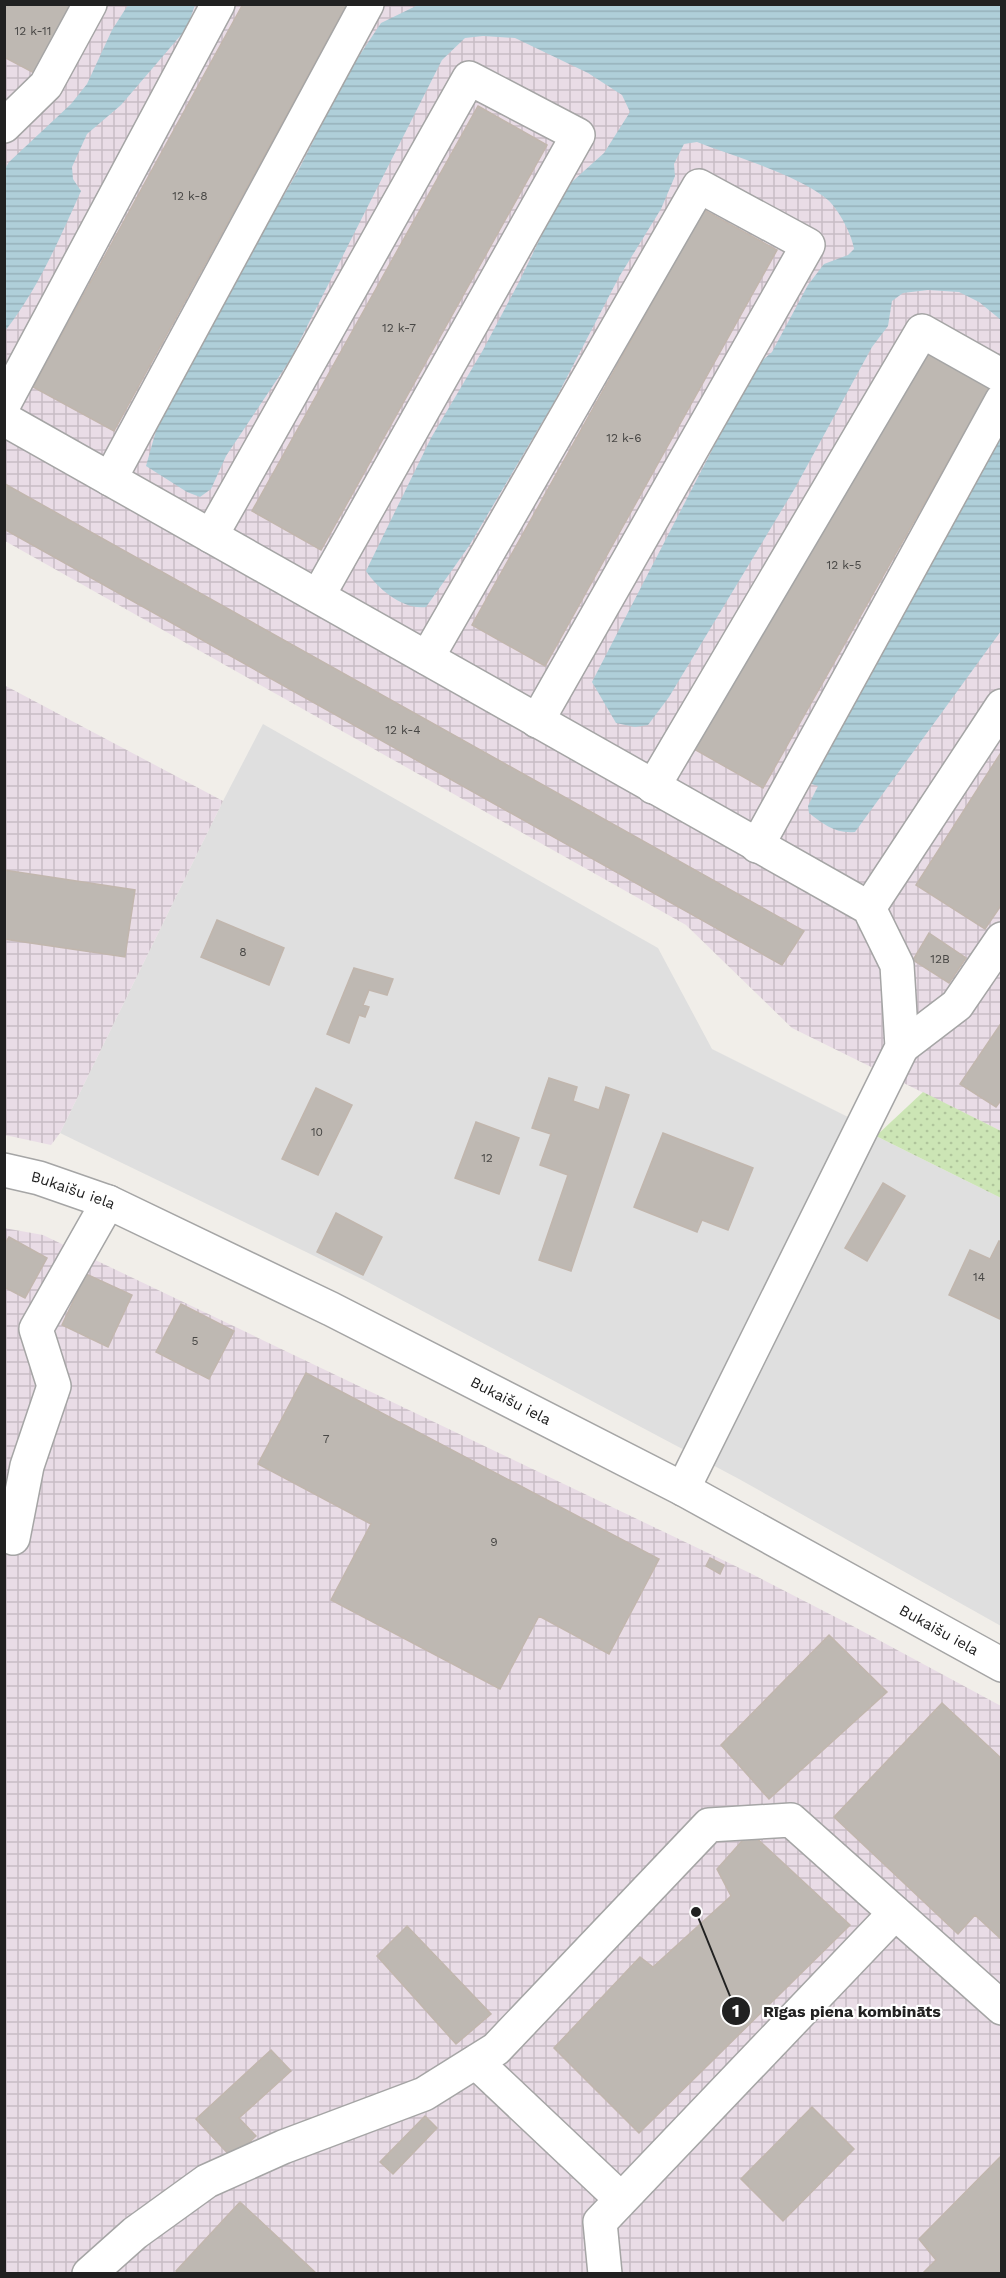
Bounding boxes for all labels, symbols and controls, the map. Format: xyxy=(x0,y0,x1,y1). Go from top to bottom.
house number: 12 k-11 xyxy=(15,24,51,38)
house number: 12 k-8 xyxy=(172,189,208,203)
house number: 12 k-7 xyxy=(382,321,416,335)
house number: 12 k-6 xyxy=(606,431,642,445)
house number: 12 k-5 xyxy=(826,558,862,572)
house number: 12 k-4 xyxy=(385,723,421,737)
house number: 8 xyxy=(239,945,247,959)
house number: 12B xyxy=(930,952,950,966)
house number: 10 xyxy=(311,1125,323,1139)
house number: 12 xyxy=(481,1151,493,1165)
street label: Bukaišu iela xyxy=(29,1167,119,1213)
house number: 14 xyxy=(973,1270,985,1284)
house number: 5 xyxy=(192,1334,199,1348)
street label: Bukaišu iela xyxy=(467,1373,554,1429)
house number: 7 xyxy=(323,1432,330,1446)
house number: 9 xyxy=(490,1535,498,1549)
street label: Bukaišu iela xyxy=(896,1601,982,1660)
callout: Rīgas piena kombināts xyxy=(721,1994,953,2028)
text: 1 xyxy=(732,2000,740,2021)
text: Rīgas piena kombināts xyxy=(763,2002,941,2021)

